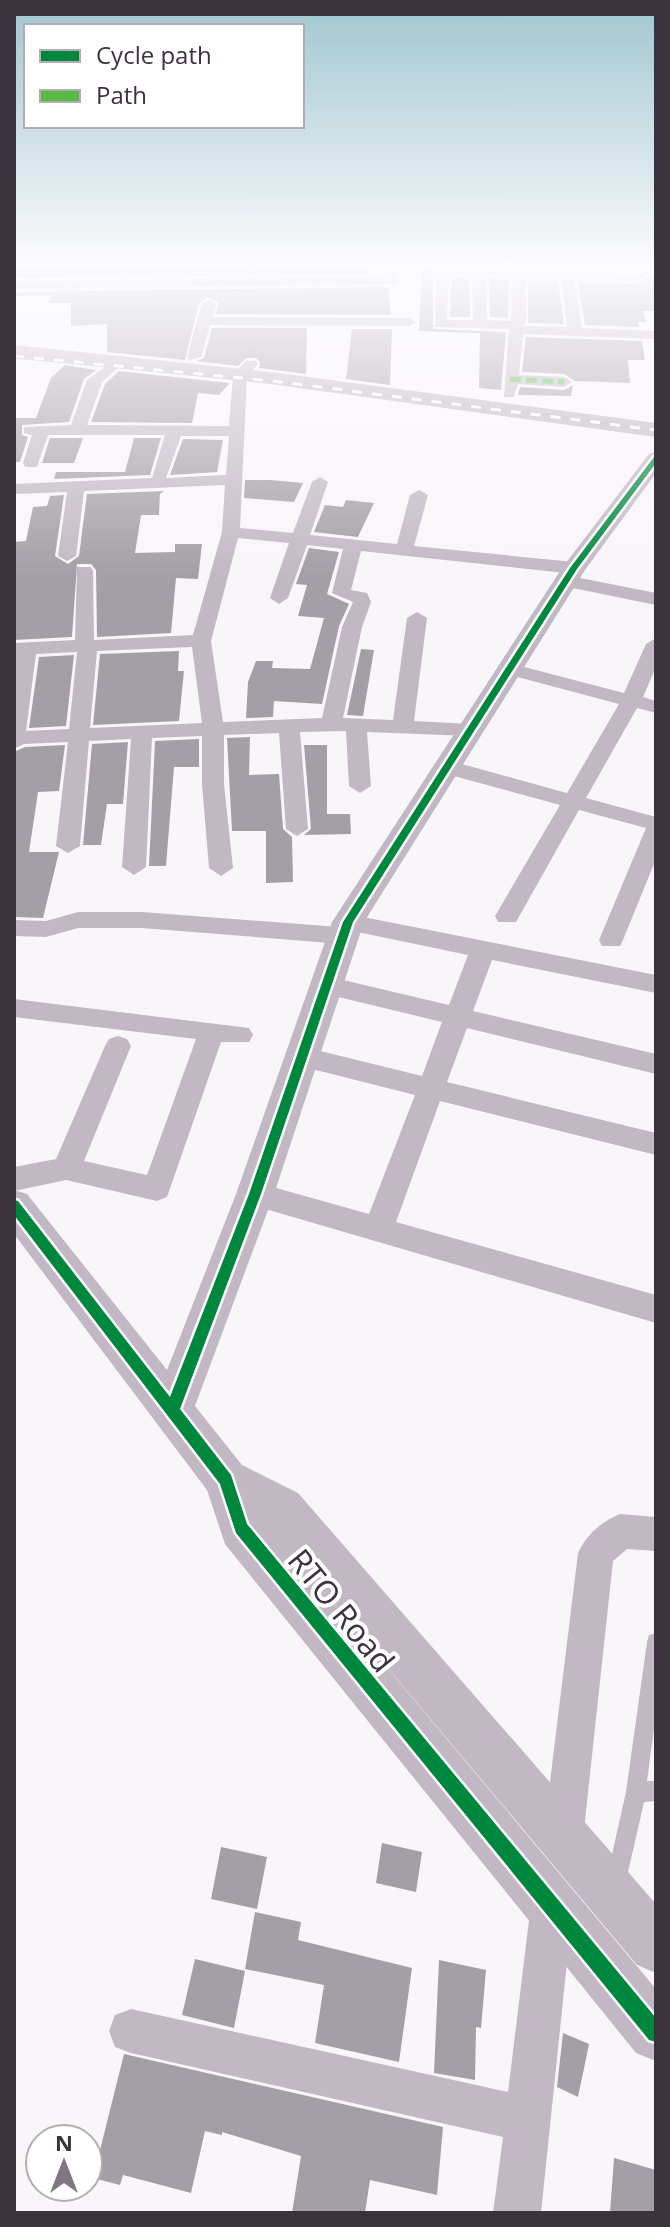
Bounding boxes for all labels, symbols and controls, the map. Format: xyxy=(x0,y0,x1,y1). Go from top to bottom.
legend xyxy=(24,24,304,128)
text: Cycle path xyxy=(96,38,212,71)
text: Path xyxy=(96,78,147,111)
street label: RTO Road xyxy=(279,1539,405,1681)
north arrow xyxy=(24,2123,104,2203)
text: N xyxy=(55,2127,73,2157)

